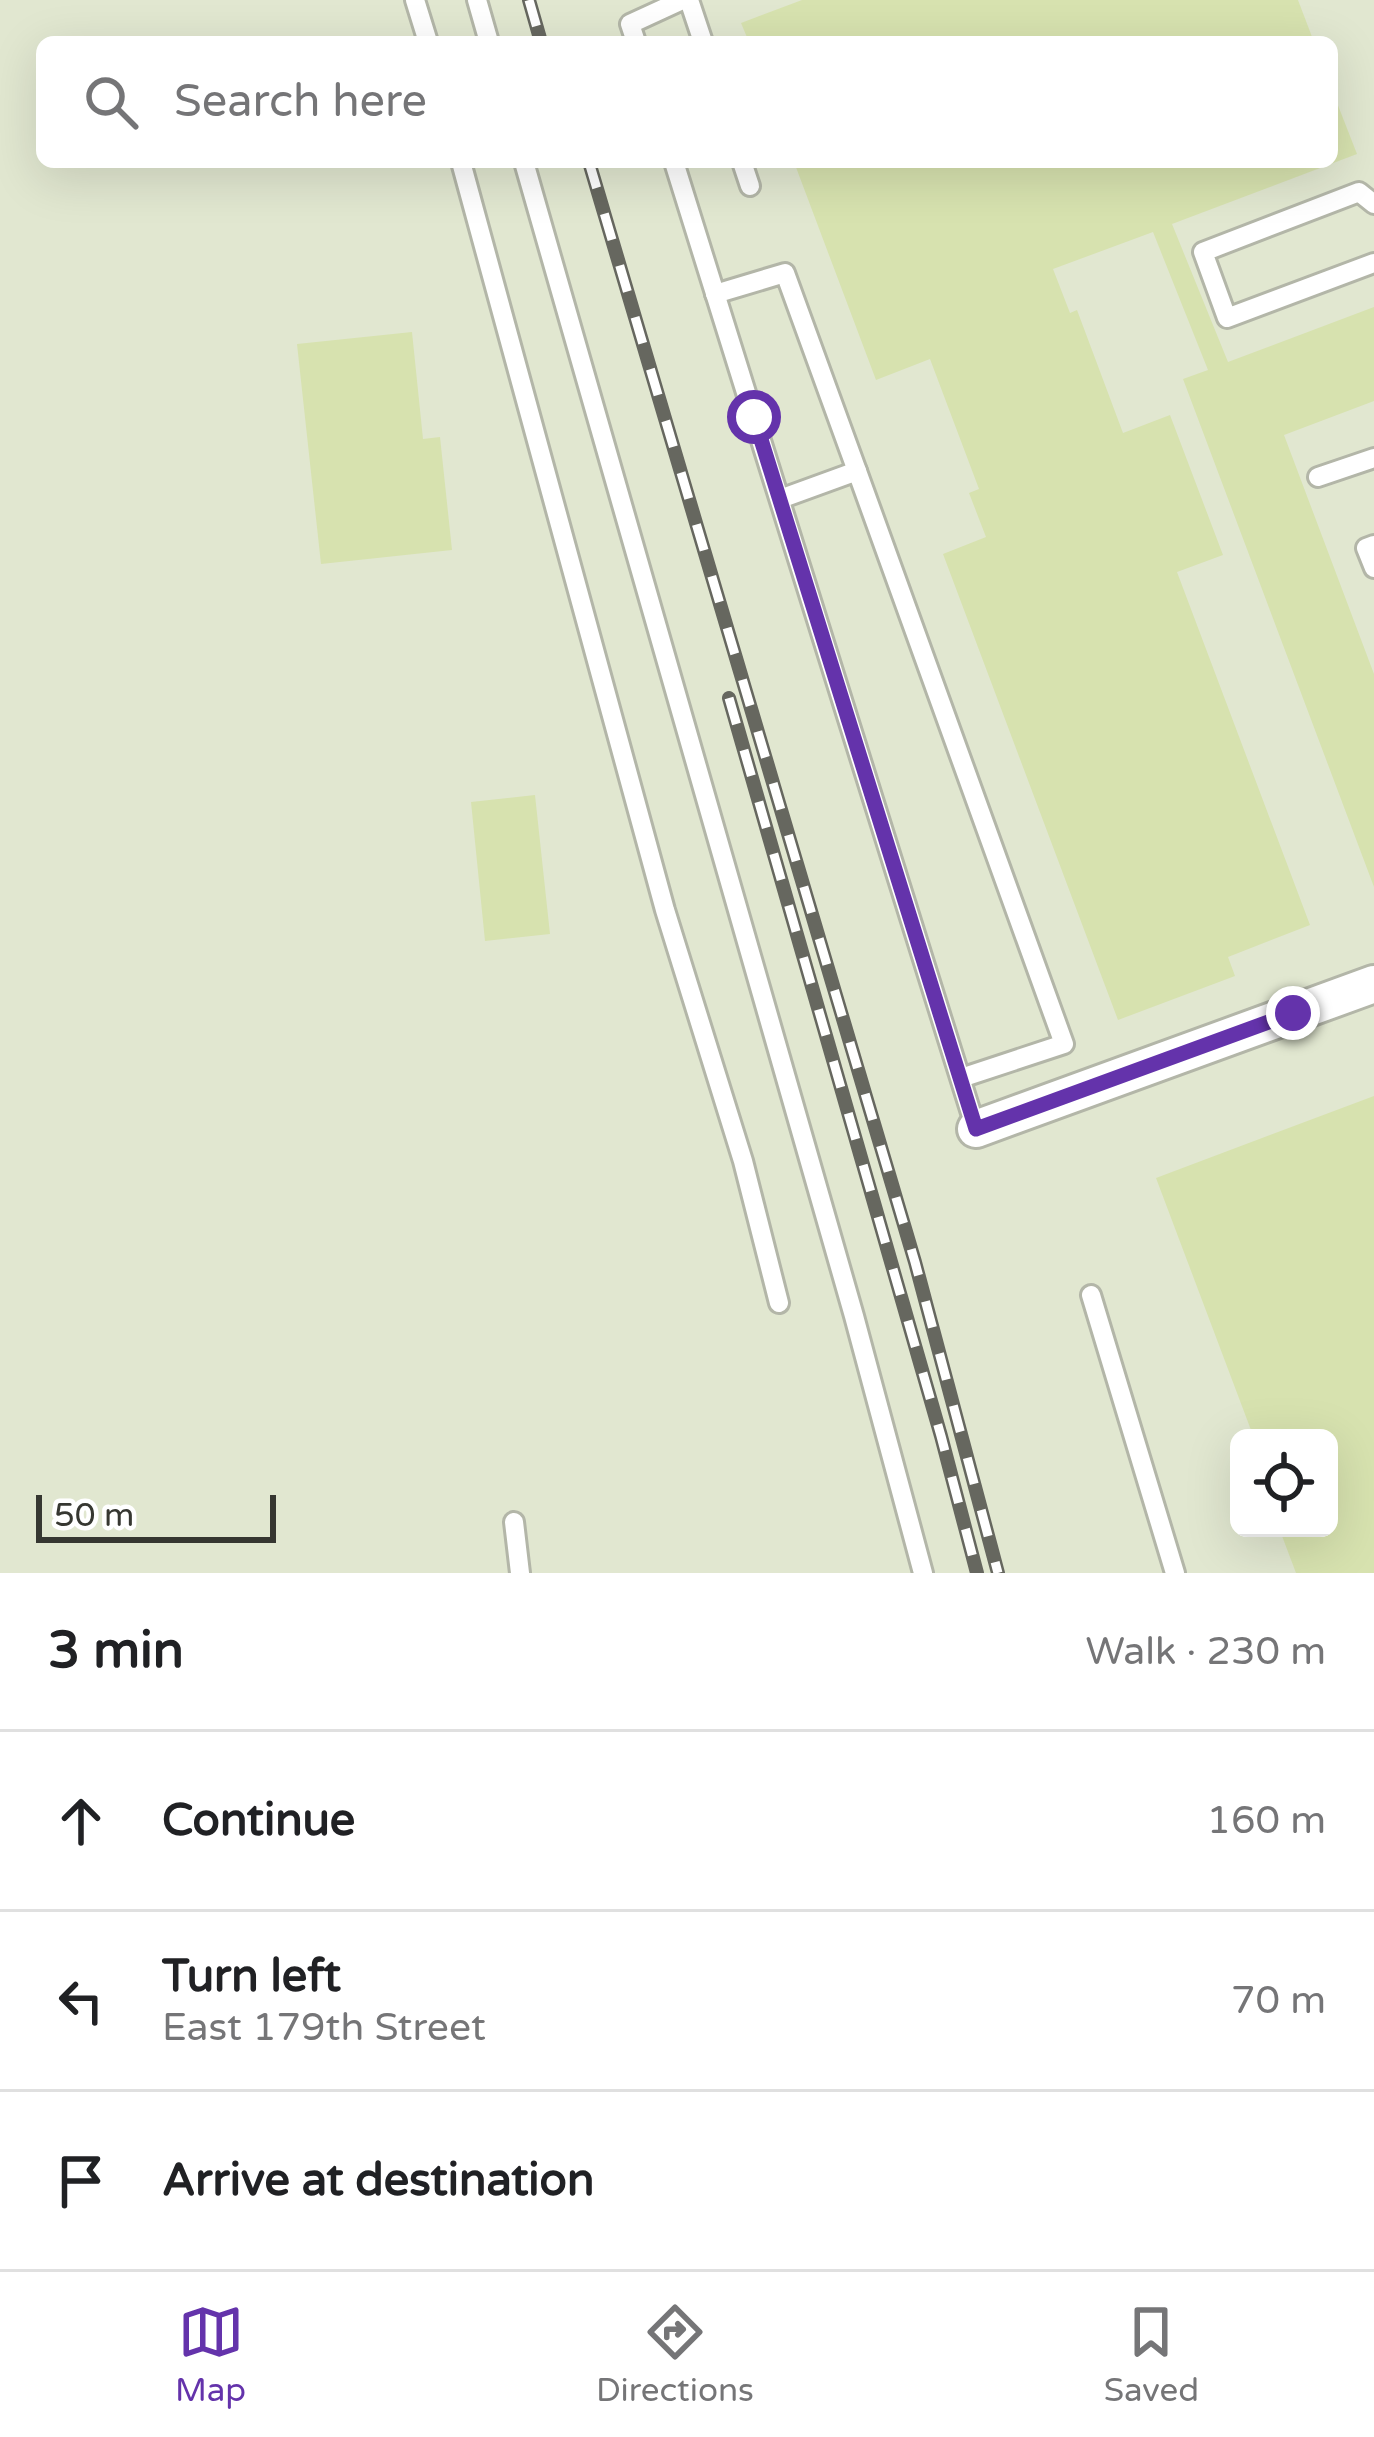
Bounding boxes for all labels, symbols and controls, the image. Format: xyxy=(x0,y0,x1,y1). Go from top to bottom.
search box xyxy=(36,36,1338,168)
icon: search xyxy=(78,69,144,135)
text: Search here xyxy=(174,75,427,129)
route start xyxy=(727,390,781,444)
route end xyxy=(1266,986,1320,1040)
map controls xyxy=(1230,1429,1338,1537)
button: locate xyxy=(1230,1429,1338,1537)
scale bar xyxy=(36,1489,276,1542)
text: 50 m xyxy=(54,1496,134,1535)
text: 3 min xyxy=(48,1620,184,1682)
text: Walk · 230 m xyxy=(1085,1628,1326,1675)
icon: ahead xyxy=(48,1788,114,1854)
text: Continue xyxy=(162,1794,355,1848)
text: 160 m xyxy=(1207,1797,1326,1844)
text: Turn left xyxy=(162,1950,341,2004)
icon: left xyxy=(48,1968,114,2034)
text: 70 m xyxy=(1231,1977,1326,2024)
text: East 179th Street xyxy=(162,2004,486,2051)
icon: arrive xyxy=(48,2148,114,2214)
text: Arrive at destination xyxy=(162,2154,594,2208)
tab: Map xyxy=(175,2299,246,2410)
tab: Directions xyxy=(596,2299,754,2410)
tab: Saved xyxy=(1104,2299,1199,2410)

